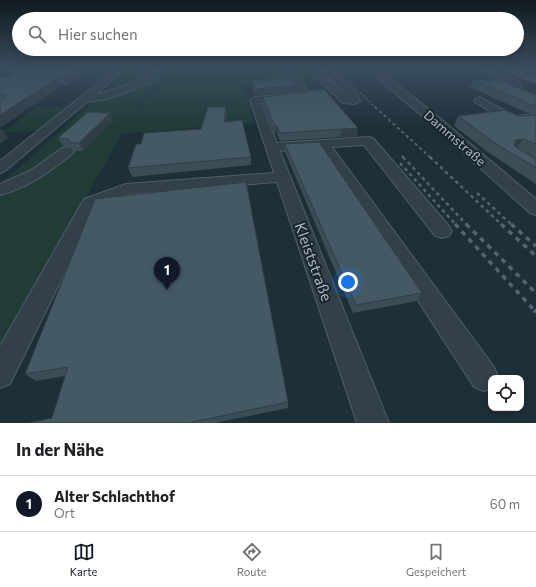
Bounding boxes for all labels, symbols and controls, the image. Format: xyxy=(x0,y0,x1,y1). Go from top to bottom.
search box xyxy=(12,12,524,56)
icon: search xyxy=(26,23,48,45)
text: Hier suchen xyxy=(58,25,138,43)
street label: Dammstraße xyxy=(421,107,489,169)
street label: Kleiststraße xyxy=(291,220,336,303)
pin: 1 xyxy=(154,257,180,290)
your location xyxy=(338,272,358,292)
map controls xyxy=(488,375,524,411)
button: locate xyxy=(488,375,524,411)
text: In der Nähe xyxy=(16,439,104,460)
text: Alter Schlachthof xyxy=(54,487,175,505)
text: 1 xyxy=(26,496,32,512)
text: 60 m xyxy=(490,496,520,512)
text: Ort xyxy=(54,505,75,521)
tab: Karte xyxy=(70,541,97,578)
tab: Route xyxy=(237,541,267,578)
tab: Gespeichert xyxy=(406,541,466,578)

